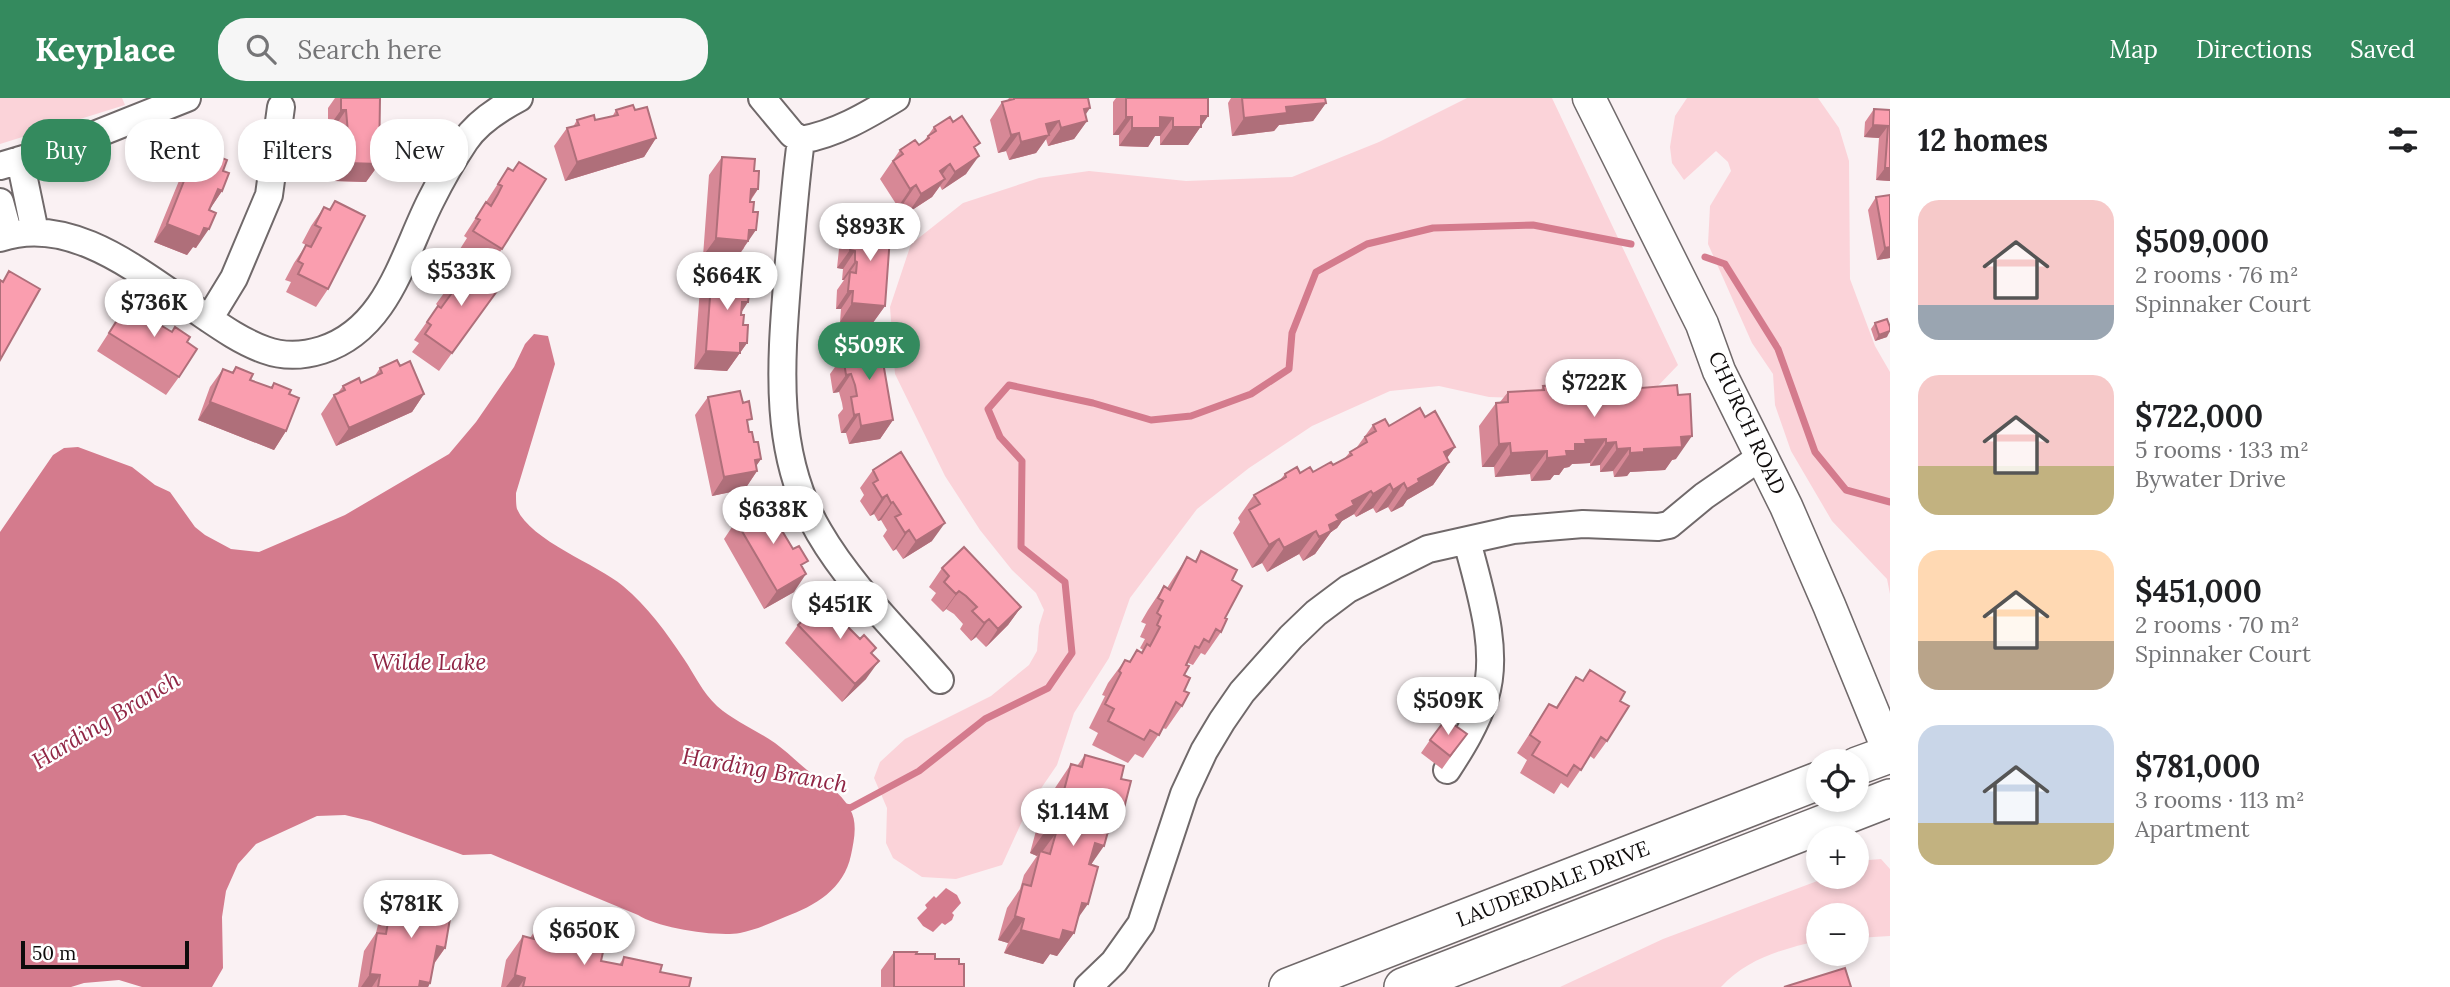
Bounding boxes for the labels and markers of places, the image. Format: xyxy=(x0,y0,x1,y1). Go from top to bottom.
pin: $893K xyxy=(821,204,919,263)
pin: $533K xyxy=(412,248,510,308)
pin: $664K xyxy=(678,252,776,312)
pin: $736K xyxy=(105,280,203,339)
pin: $509K xyxy=(820,322,918,382)
pin: $722K xyxy=(1545,360,1643,419)
pin: $638K xyxy=(724,486,822,546)
pin: $451K xyxy=(791,582,889,641)
pin: $509K xyxy=(1399,678,1497,737)
pin: $1.14M xyxy=(1016,788,1130,848)
pin: $781K xyxy=(362,880,460,940)
pin: $650K xyxy=(535,908,633,967)

